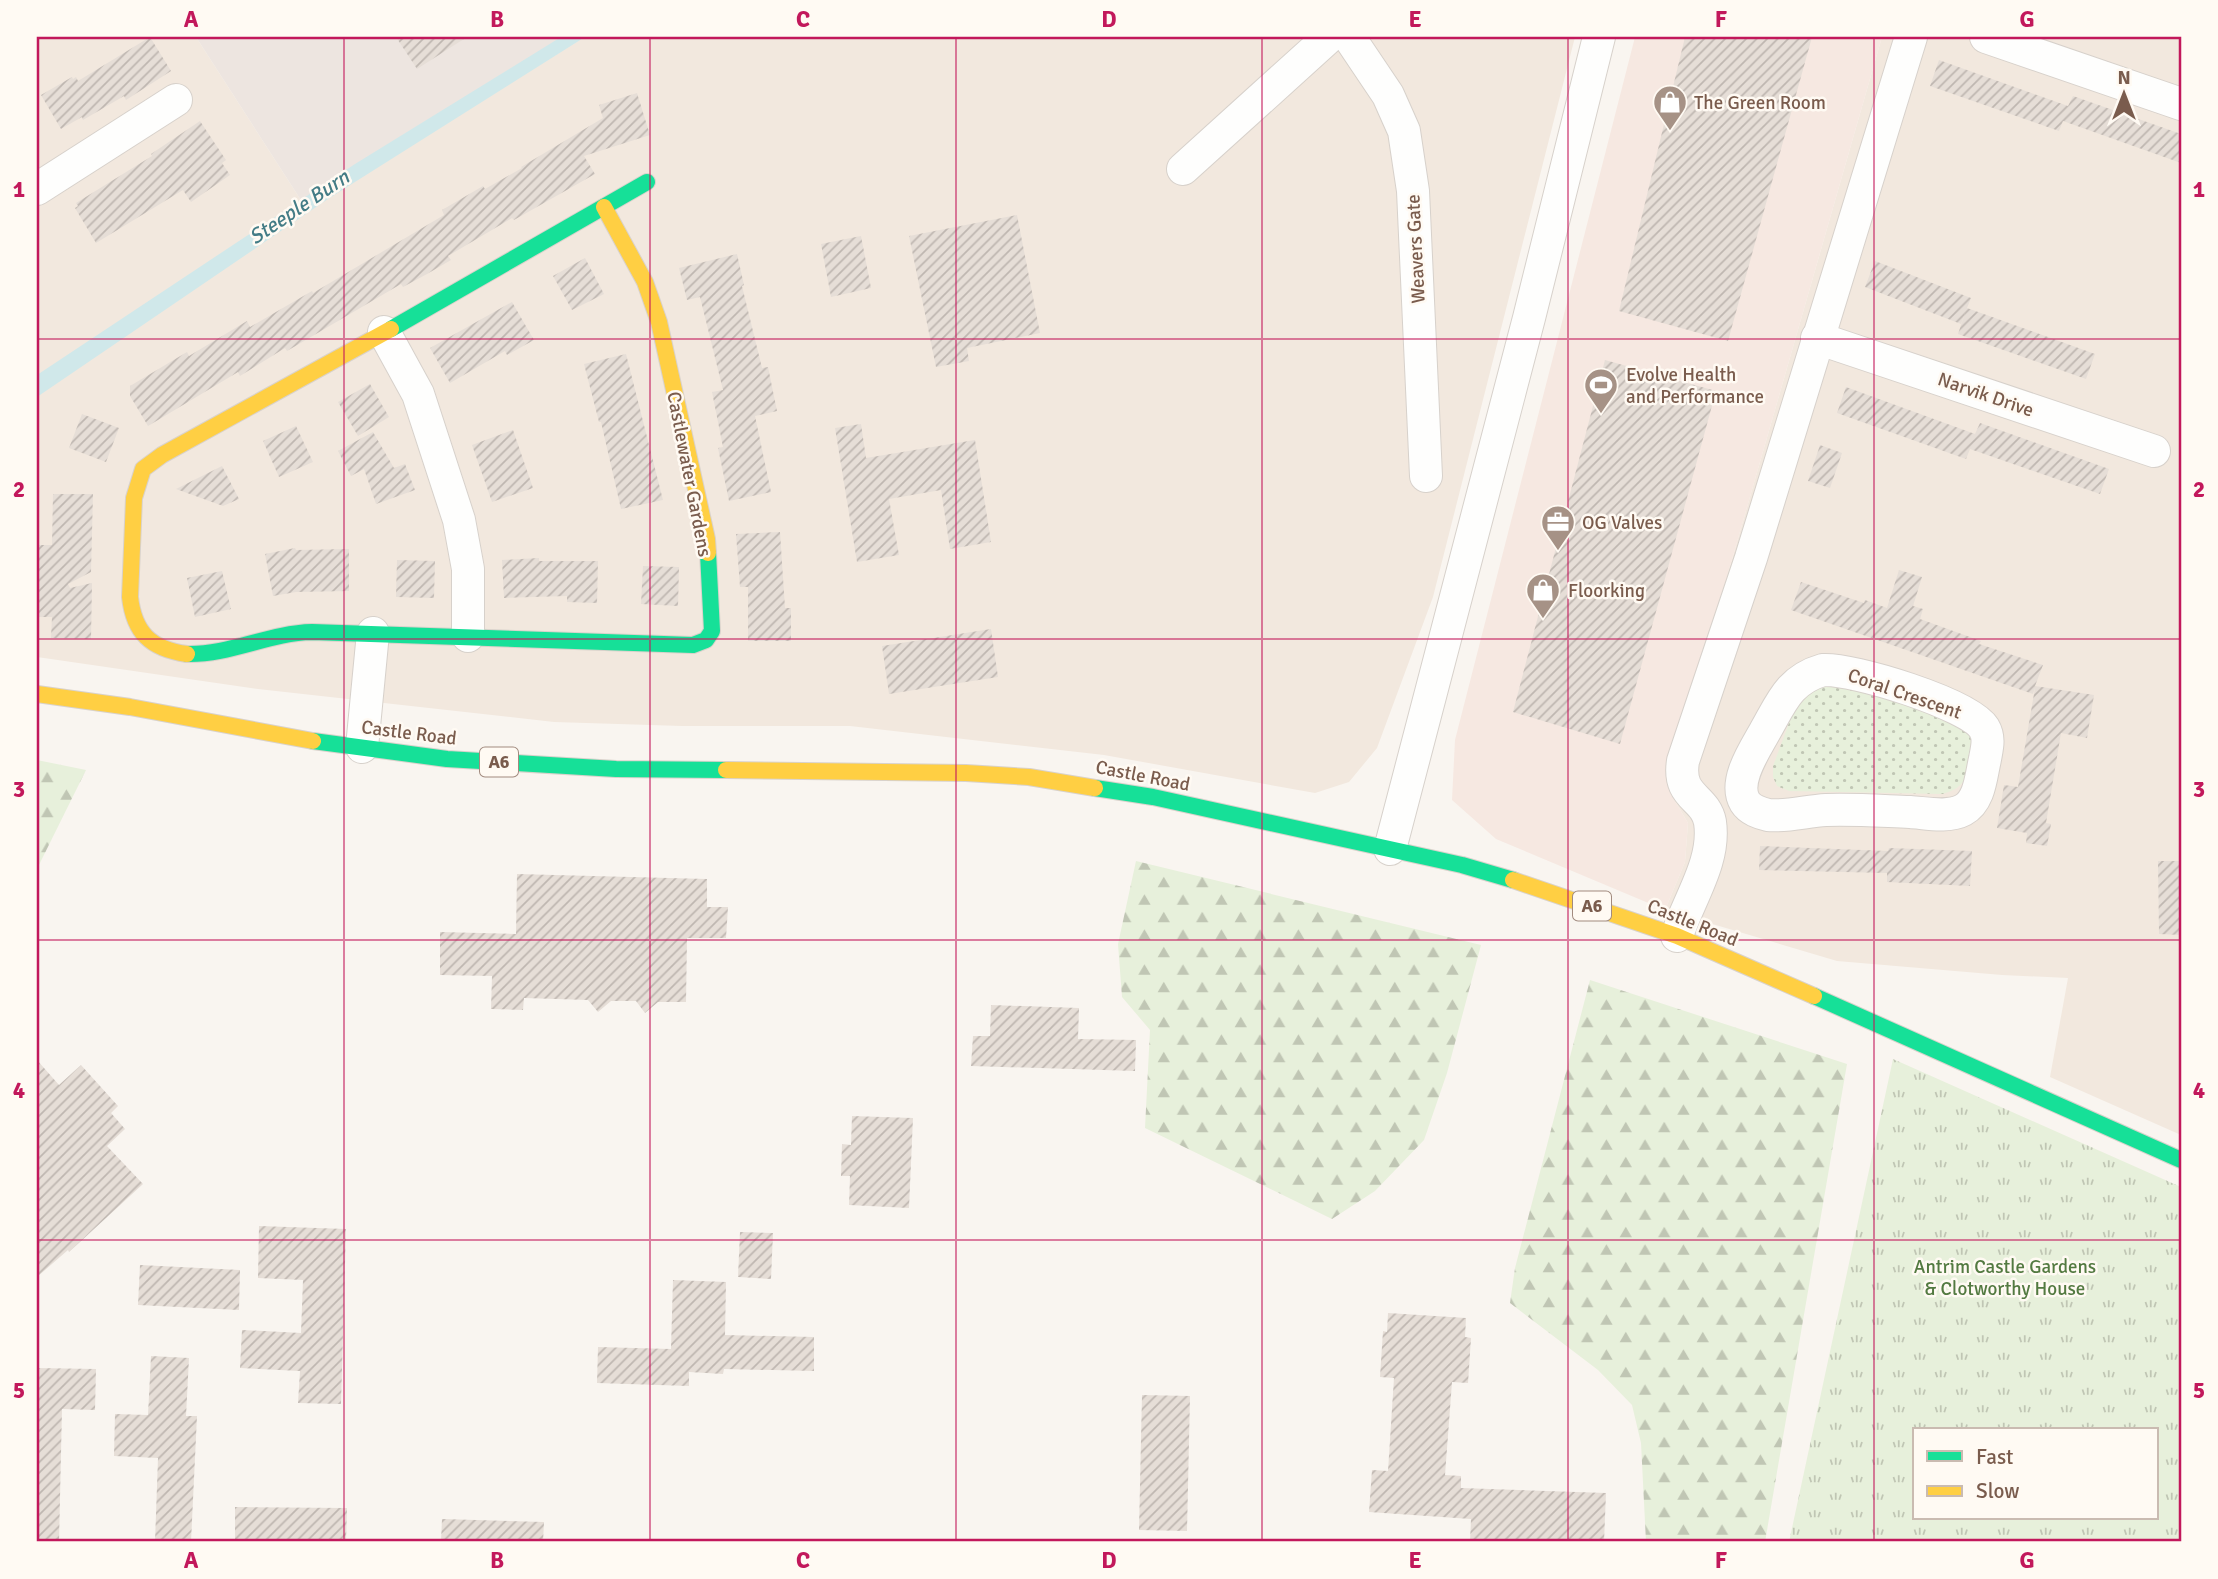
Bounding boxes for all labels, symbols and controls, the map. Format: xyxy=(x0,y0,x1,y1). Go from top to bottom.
text: A xyxy=(184,5,199,34)
text: B xyxy=(490,5,504,34)
text: C xyxy=(796,5,810,34)
text: D xyxy=(1101,5,1117,34)
text: E xyxy=(1408,5,1422,34)
text: F xyxy=(1715,5,1727,34)
text: G xyxy=(2019,5,2035,34)
north arrow xyxy=(2088,60,2158,130)
text: N xyxy=(2117,66,2131,90)
shop icon: The Green Room xyxy=(1651,83,1689,132)
place label: The Green Room xyxy=(1694,91,1826,115)
water label: Steeple Burn xyxy=(244,164,355,250)
text: 1 xyxy=(13,175,25,204)
text: 1 xyxy=(2193,175,2205,204)
street label: Weavers Gate xyxy=(1401,194,1431,304)
place label: Evolve Health and Performance xyxy=(1626,363,1764,409)
sports icon: Evolve Health and Performance xyxy=(1582,366,1620,415)
street label: Narvik Drive xyxy=(1935,367,2037,423)
street label: Castlewater Gardens xyxy=(661,390,717,559)
text: 2 xyxy=(13,475,25,504)
text: 2 xyxy=(2193,475,2205,504)
office icon: OG Valves xyxy=(1539,503,1577,552)
place label: OG Valves xyxy=(1582,511,1662,535)
shop icon: Floorking xyxy=(1524,571,1562,620)
place label: Floorking xyxy=(1568,579,1645,603)
street label: Coral Crescent xyxy=(1845,663,1965,725)
street label: Castle Road xyxy=(360,715,458,751)
road number: A6 xyxy=(480,748,518,776)
street label: Castle Road xyxy=(1094,755,1192,797)
text: 3 xyxy=(13,775,25,804)
text: 3 xyxy=(2193,775,2205,804)
road number: A6 xyxy=(1573,891,1611,920)
street label: Castle Road xyxy=(1644,894,1741,952)
text: 4 xyxy=(13,1076,25,1105)
text: 4 xyxy=(2193,1076,2205,1105)
park label: Antrim Castle Gardens & Clotworthy House xyxy=(1914,1255,2096,1301)
text: 5 xyxy=(13,1376,25,1405)
text: 5 xyxy=(2193,1376,2205,1405)
legend xyxy=(1913,1428,2158,1520)
text: Fast xyxy=(1976,1444,2013,1470)
text: Slow xyxy=(1976,1478,2020,1504)
text: A xyxy=(184,1546,199,1575)
text: B xyxy=(490,1546,504,1575)
text: C xyxy=(796,1546,810,1575)
text: D xyxy=(1101,1546,1117,1575)
text: E xyxy=(1408,1546,1422,1575)
text: F xyxy=(1715,1546,1727,1575)
text: G xyxy=(2019,1546,2035,1575)

